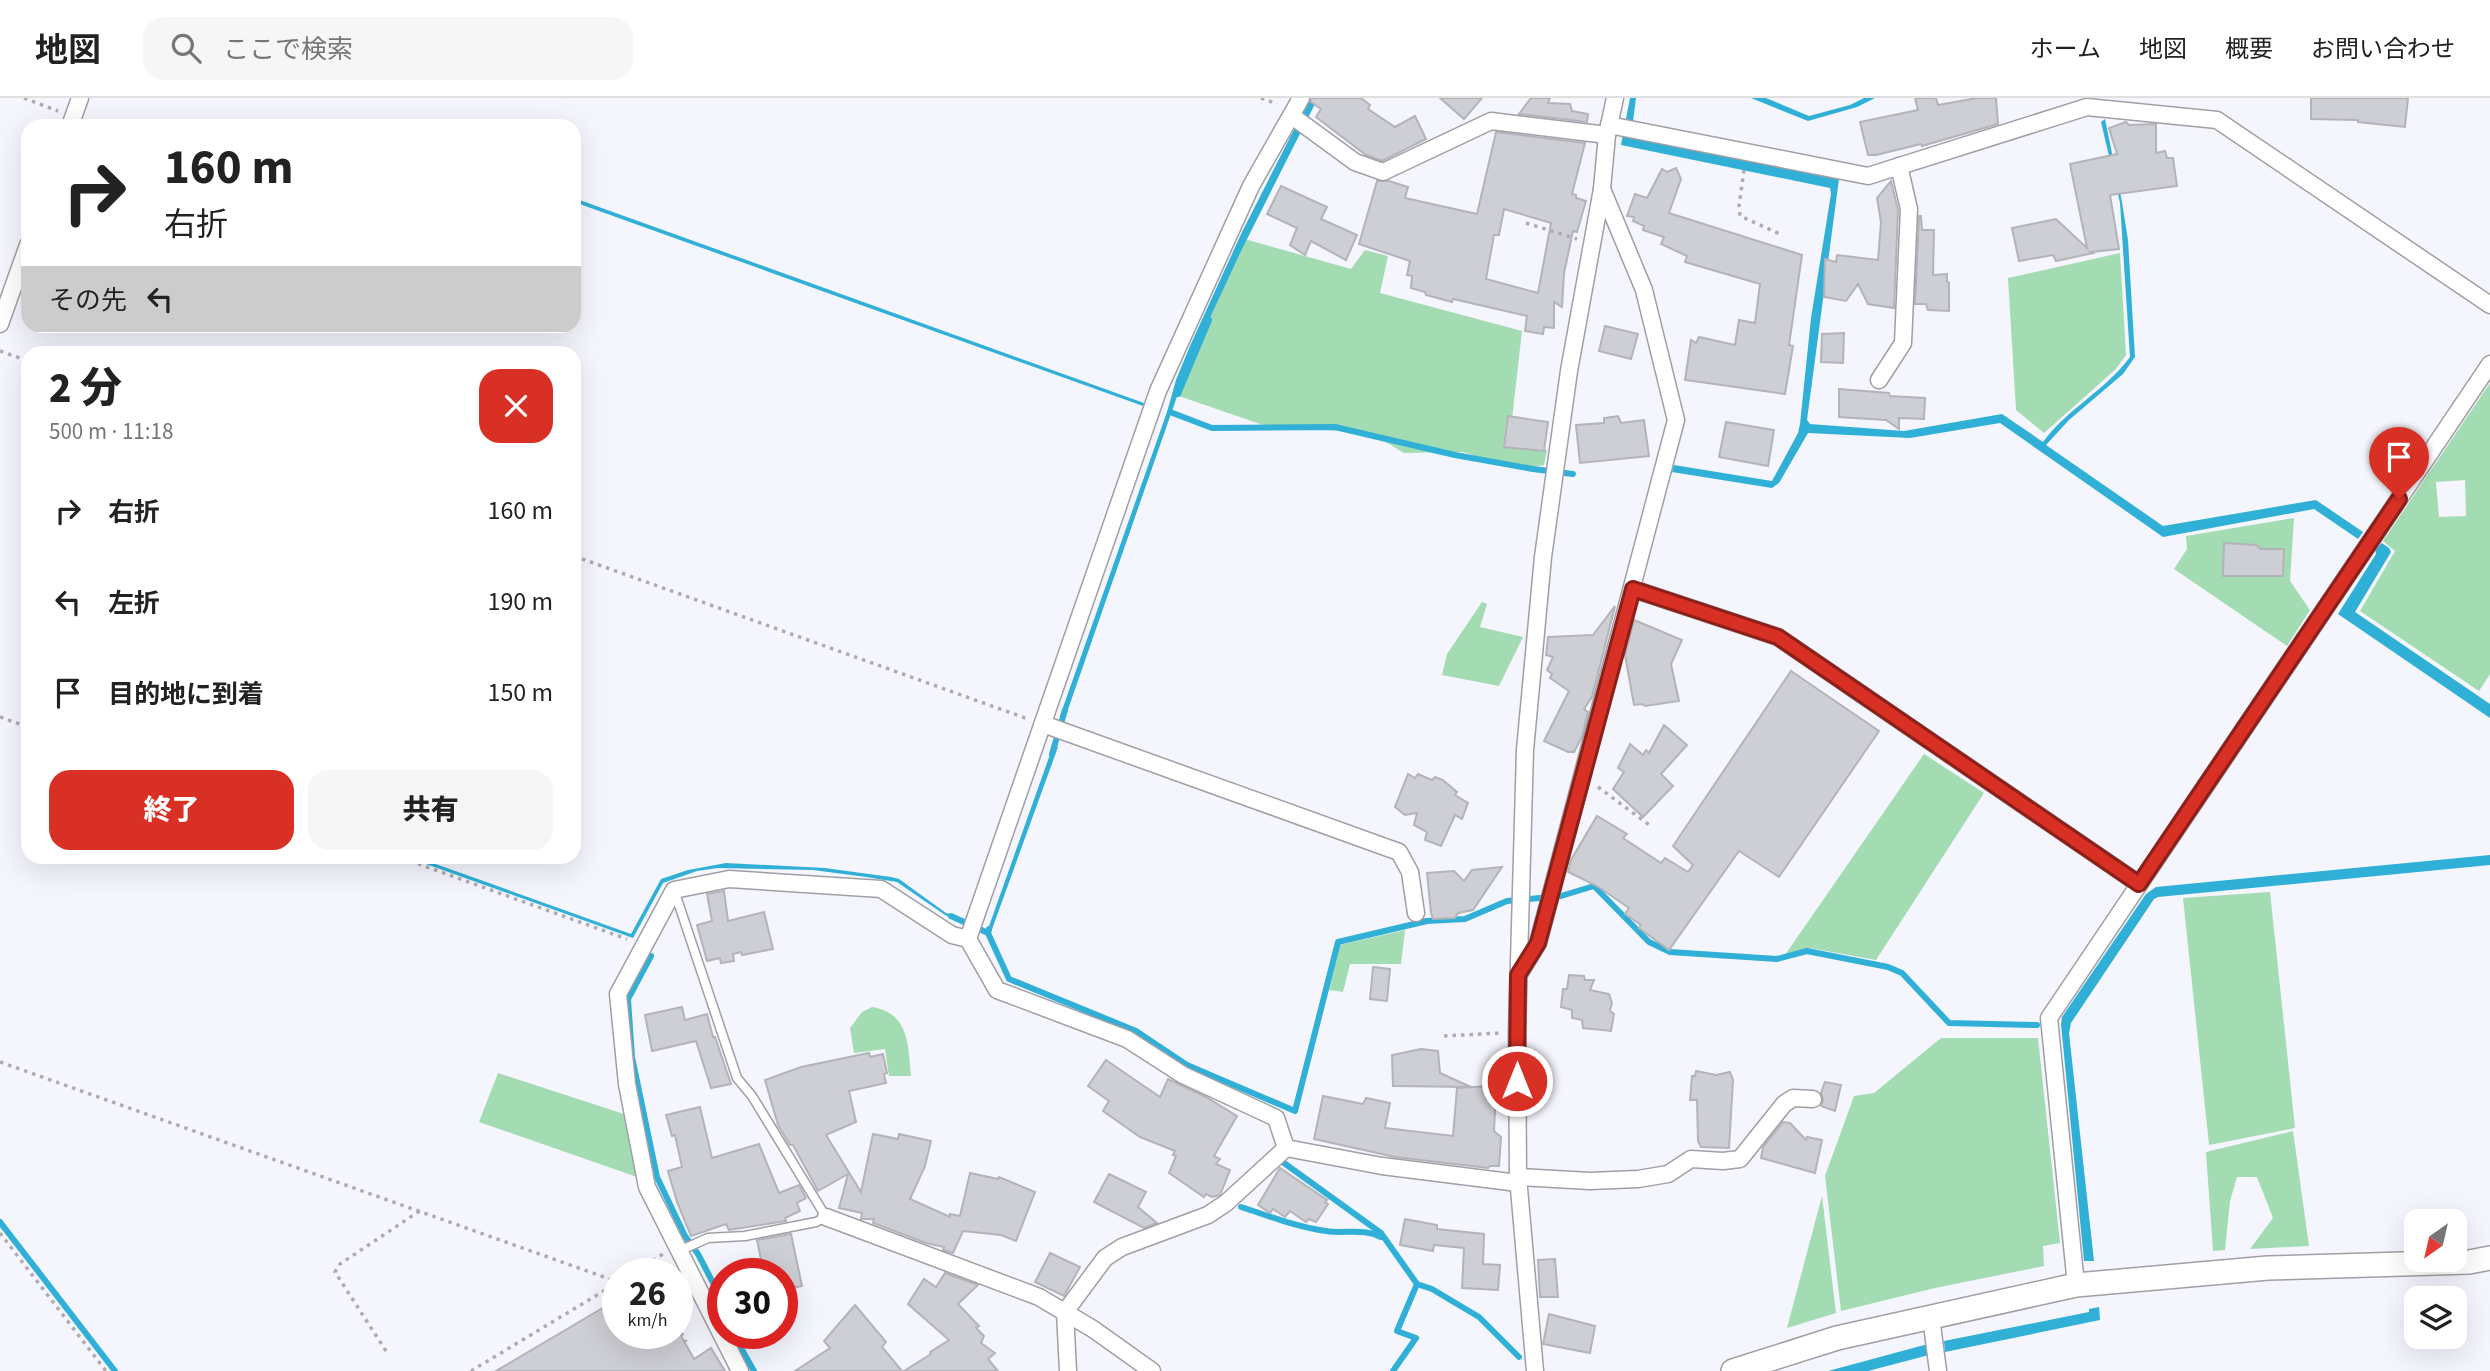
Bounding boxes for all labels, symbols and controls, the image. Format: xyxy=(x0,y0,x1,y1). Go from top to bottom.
search box xyxy=(143,17,633,80)
text: 地図 xyxy=(35,27,101,74)
icon: search xyxy=(167,29,205,67)
text: ここで検索 xyxy=(223,31,353,68)
text: ホーム xyxy=(2030,32,2101,67)
text: 地図 xyxy=(2139,32,2187,67)
text: 概要 xyxy=(2225,32,2273,67)
text: お問い合わせ xyxy=(2311,32,2455,67)
text: 160 m xyxy=(164,133,293,203)
icon: right xyxy=(49,147,140,238)
text: 右折 xyxy=(164,202,228,248)
icon: left xyxy=(141,280,179,318)
text: その先 xyxy=(49,282,127,319)
text: 2 分 xyxy=(49,359,122,419)
button: close xyxy=(479,369,553,443)
text: 500 m · 11:18 xyxy=(49,415,173,448)
pin xyxy=(2369,427,2429,499)
icon: arrive xyxy=(2380,438,2418,476)
icon: right xyxy=(49,492,87,530)
text: 160 m xyxy=(487,492,553,529)
text: 右折 xyxy=(108,494,160,531)
icon: left xyxy=(49,583,87,621)
text: 190 m xyxy=(487,583,553,620)
text: 左折 xyxy=(108,585,160,622)
icon: arrive xyxy=(49,674,87,712)
text: 150 m xyxy=(487,674,553,711)
text: 目的地に到着 xyxy=(108,676,264,713)
button: 終了 xyxy=(49,770,294,850)
button: 共有 xyxy=(308,770,553,850)
position arrow xyxy=(1480,1044,1554,1118)
north arrow xyxy=(2404,1209,2468,1272)
map controls xyxy=(2404,1209,2467,1349)
speed limit sign: 30 xyxy=(707,1258,798,1349)
text: 26 xyxy=(629,1269,666,1319)
button: layers xyxy=(2404,1286,2467,1349)
text: km/h xyxy=(628,1308,667,1333)

